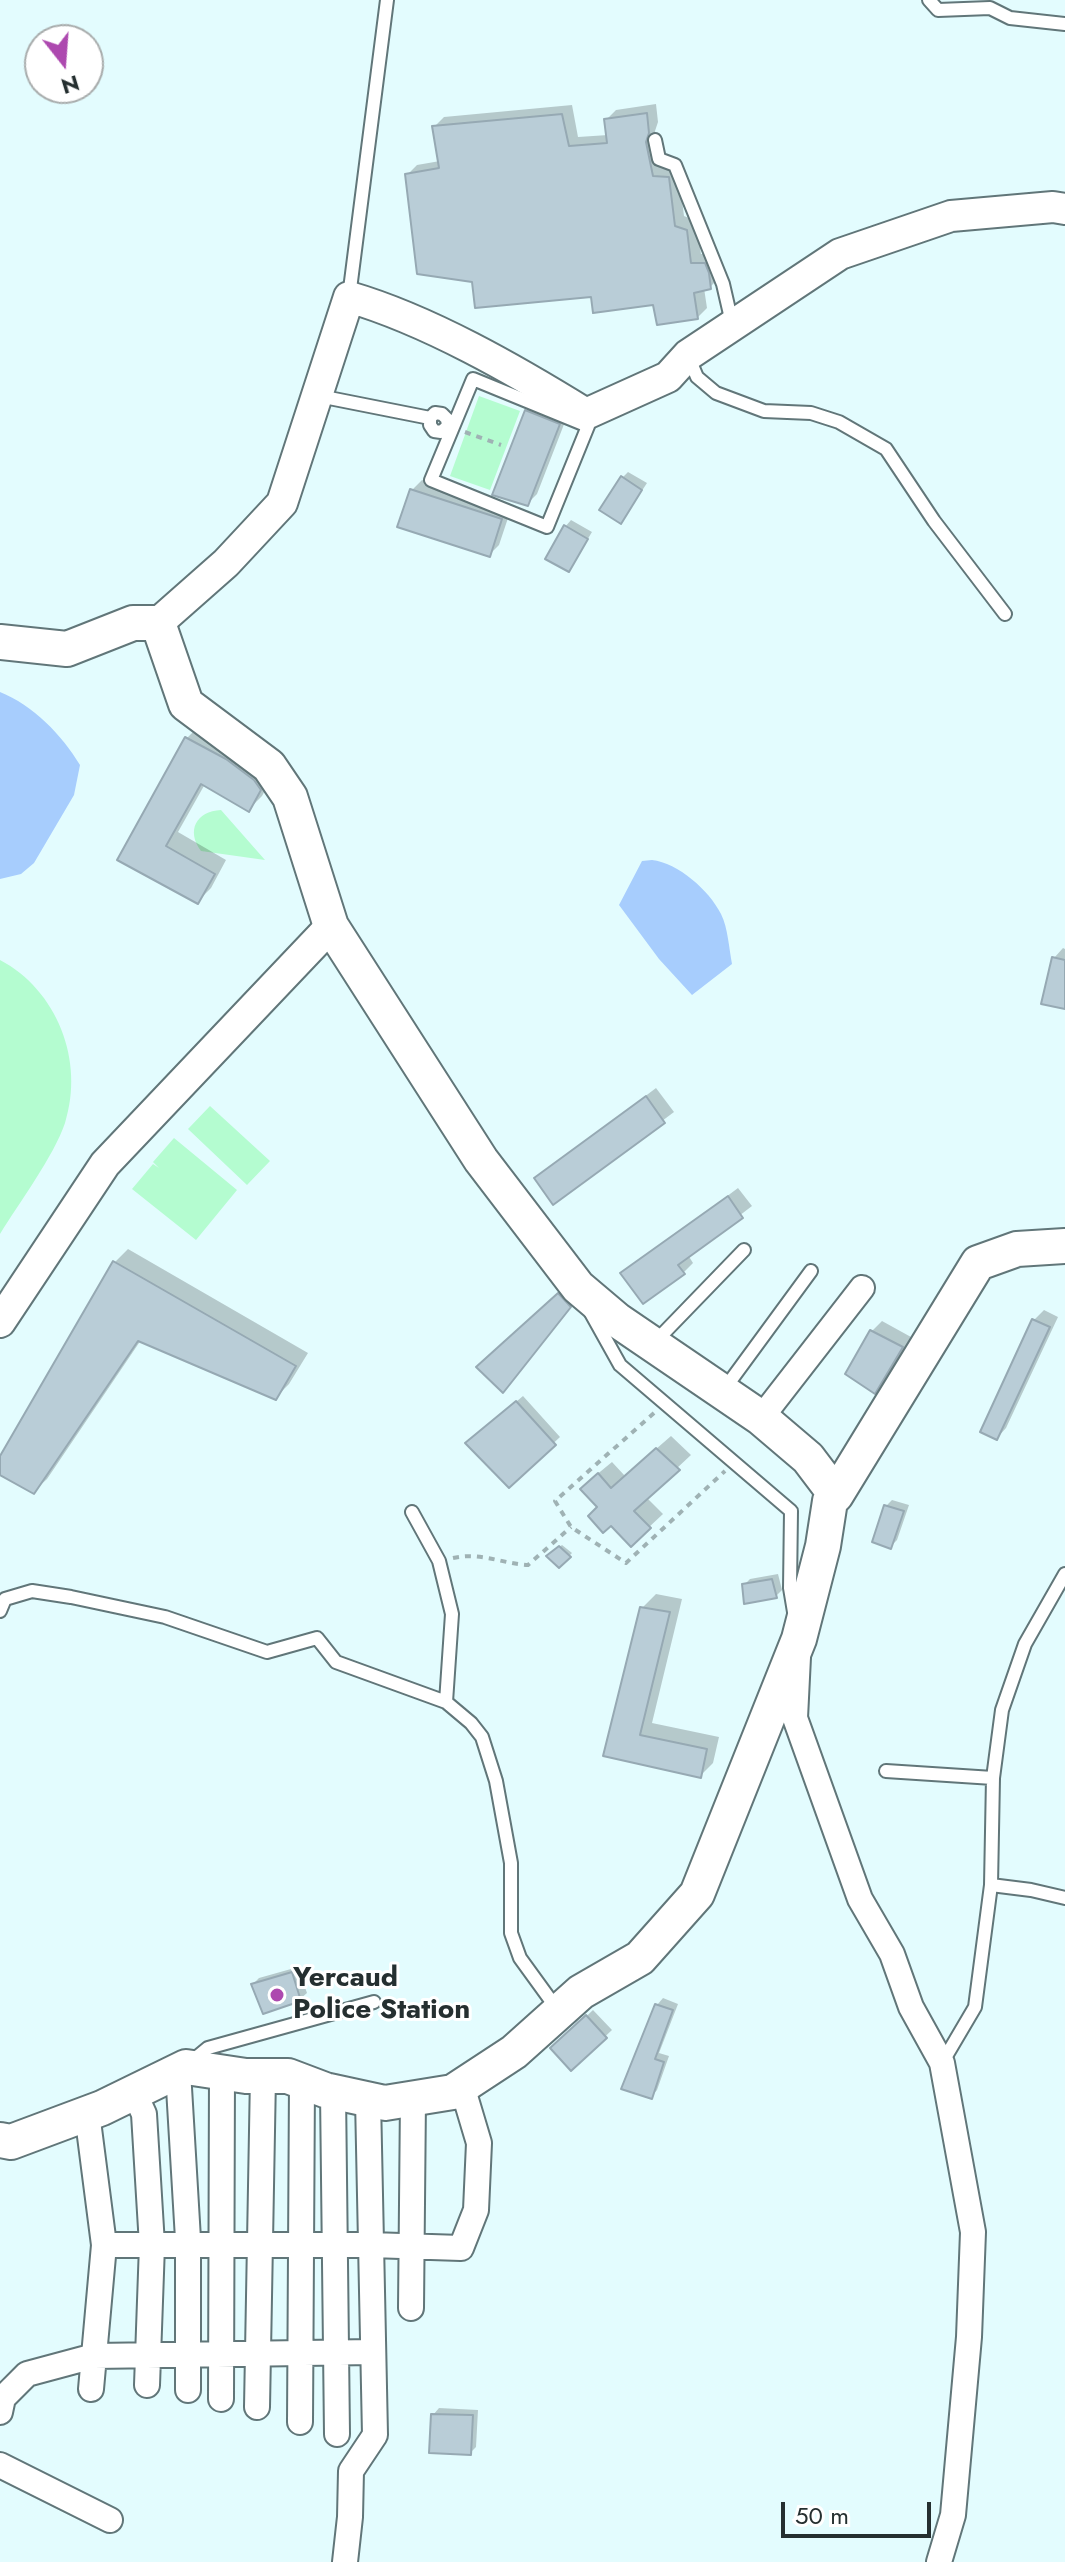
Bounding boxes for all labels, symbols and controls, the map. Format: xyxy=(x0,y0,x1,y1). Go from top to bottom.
north arrow xyxy=(24,24,104,104)
text: N xyxy=(57,67,83,103)
place label: Yercaud Police Station xyxy=(293,1962,470,2028)
marker: Yercaud Police Station xyxy=(268,1986,286,2004)
scale bar xyxy=(785,2486,935,2536)
text: 50 m xyxy=(795,2498,849,2533)

